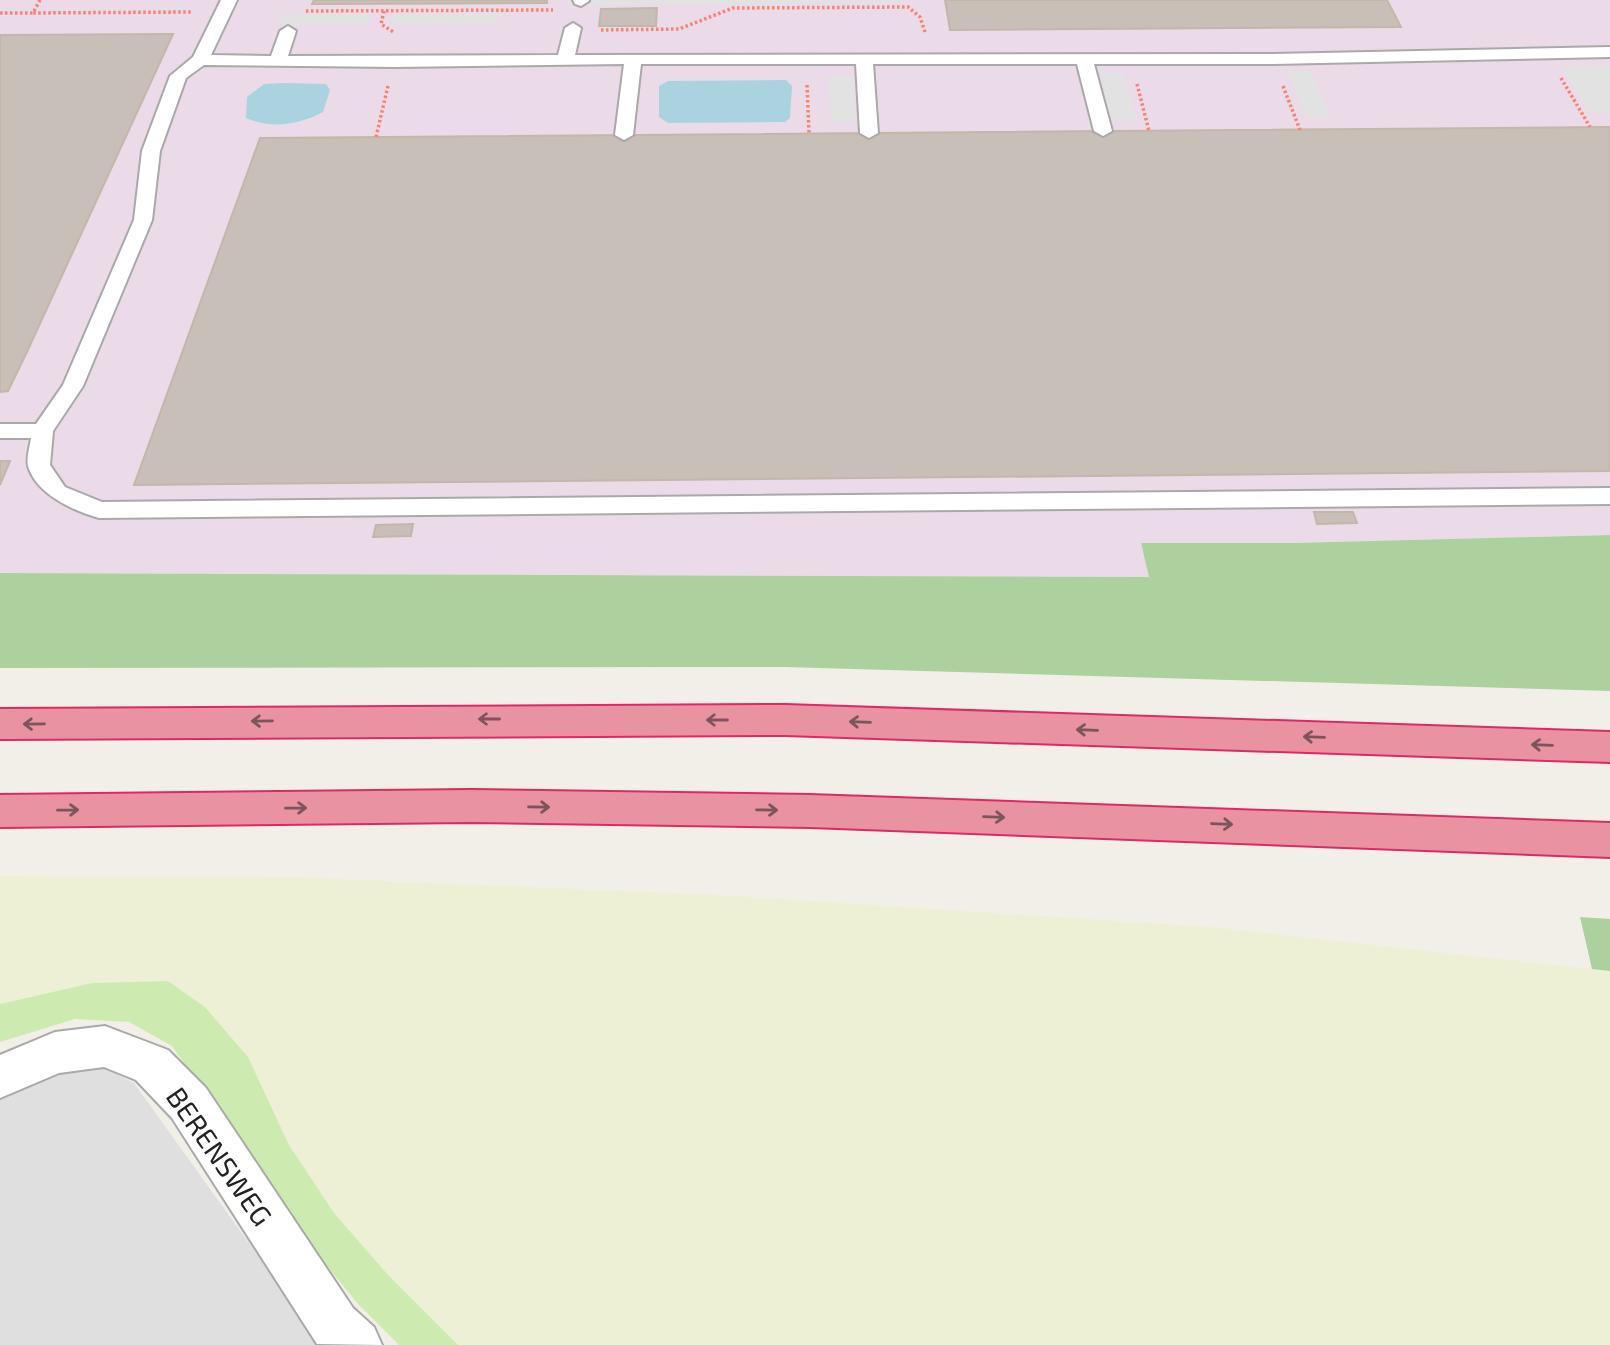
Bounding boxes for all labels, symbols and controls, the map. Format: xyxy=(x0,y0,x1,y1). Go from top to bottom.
one-way arrow xyxy=(478,712,501,726)
one-way arrow xyxy=(705,713,728,726)
one-way arrow xyxy=(250,714,273,728)
one-way arrow xyxy=(848,715,871,729)
one-way arrow xyxy=(23,717,46,730)
one-way arrow xyxy=(1076,723,1099,736)
one-way arrow xyxy=(1303,730,1326,744)
one-way arrow xyxy=(1531,738,1554,751)
one-way arrow xyxy=(528,800,551,814)
one-way arrow xyxy=(284,801,307,815)
one-way arrow xyxy=(56,803,79,817)
one-way arrow xyxy=(755,803,778,817)
one-way arrow xyxy=(983,810,1006,823)
one-way arrow xyxy=(1210,818,1233,831)
street label: BERENSWEG xyxy=(160,1080,280,1232)

